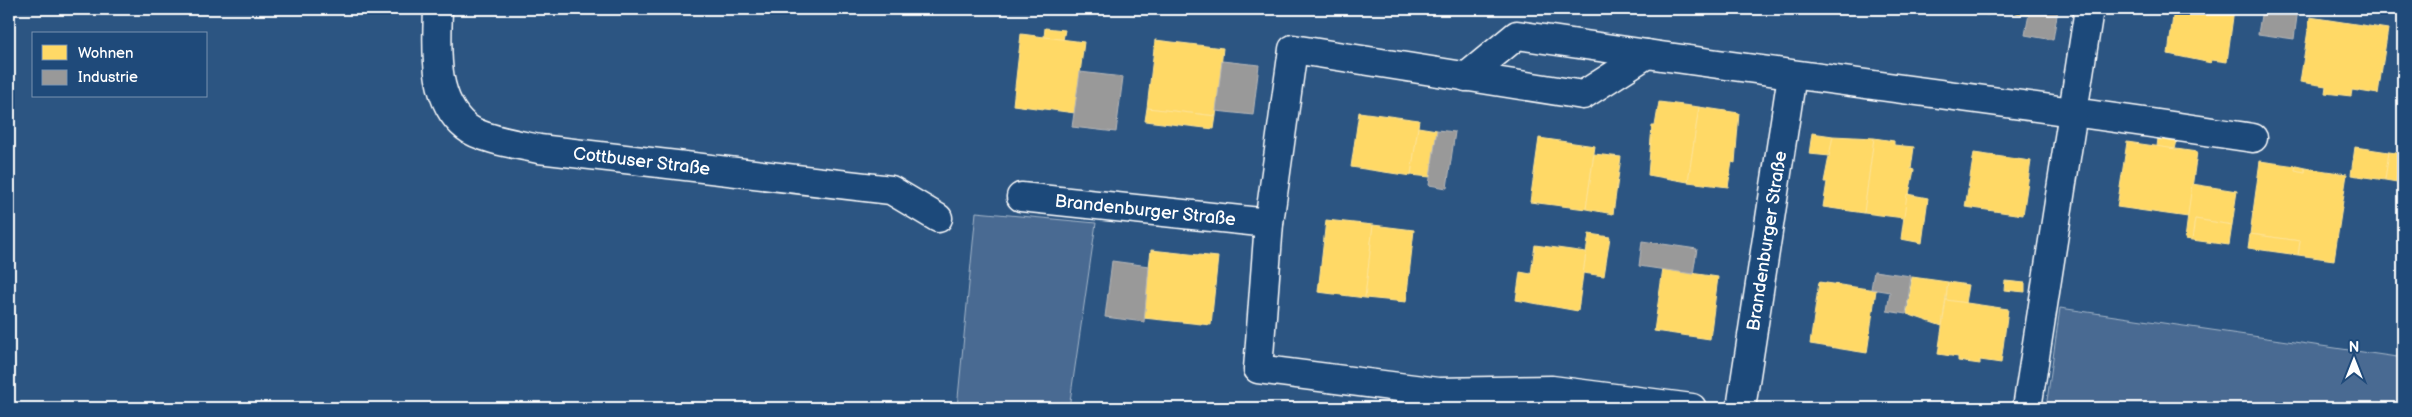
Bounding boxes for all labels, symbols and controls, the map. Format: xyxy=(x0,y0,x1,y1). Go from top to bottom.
legend xyxy=(32,32,208,98)
text: Wohnen xyxy=(78,44,133,63)
text: Industrie xyxy=(78,68,138,87)
street label: Cottbuser Straße xyxy=(572,143,712,180)
street label: Brandenburger Straße xyxy=(1743,149,1791,333)
street label: Brandenburger Straße xyxy=(1054,191,1237,230)
north arrow xyxy=(2330,334,2380,384)
text: N xyxy=(2349,339,2359,356)

